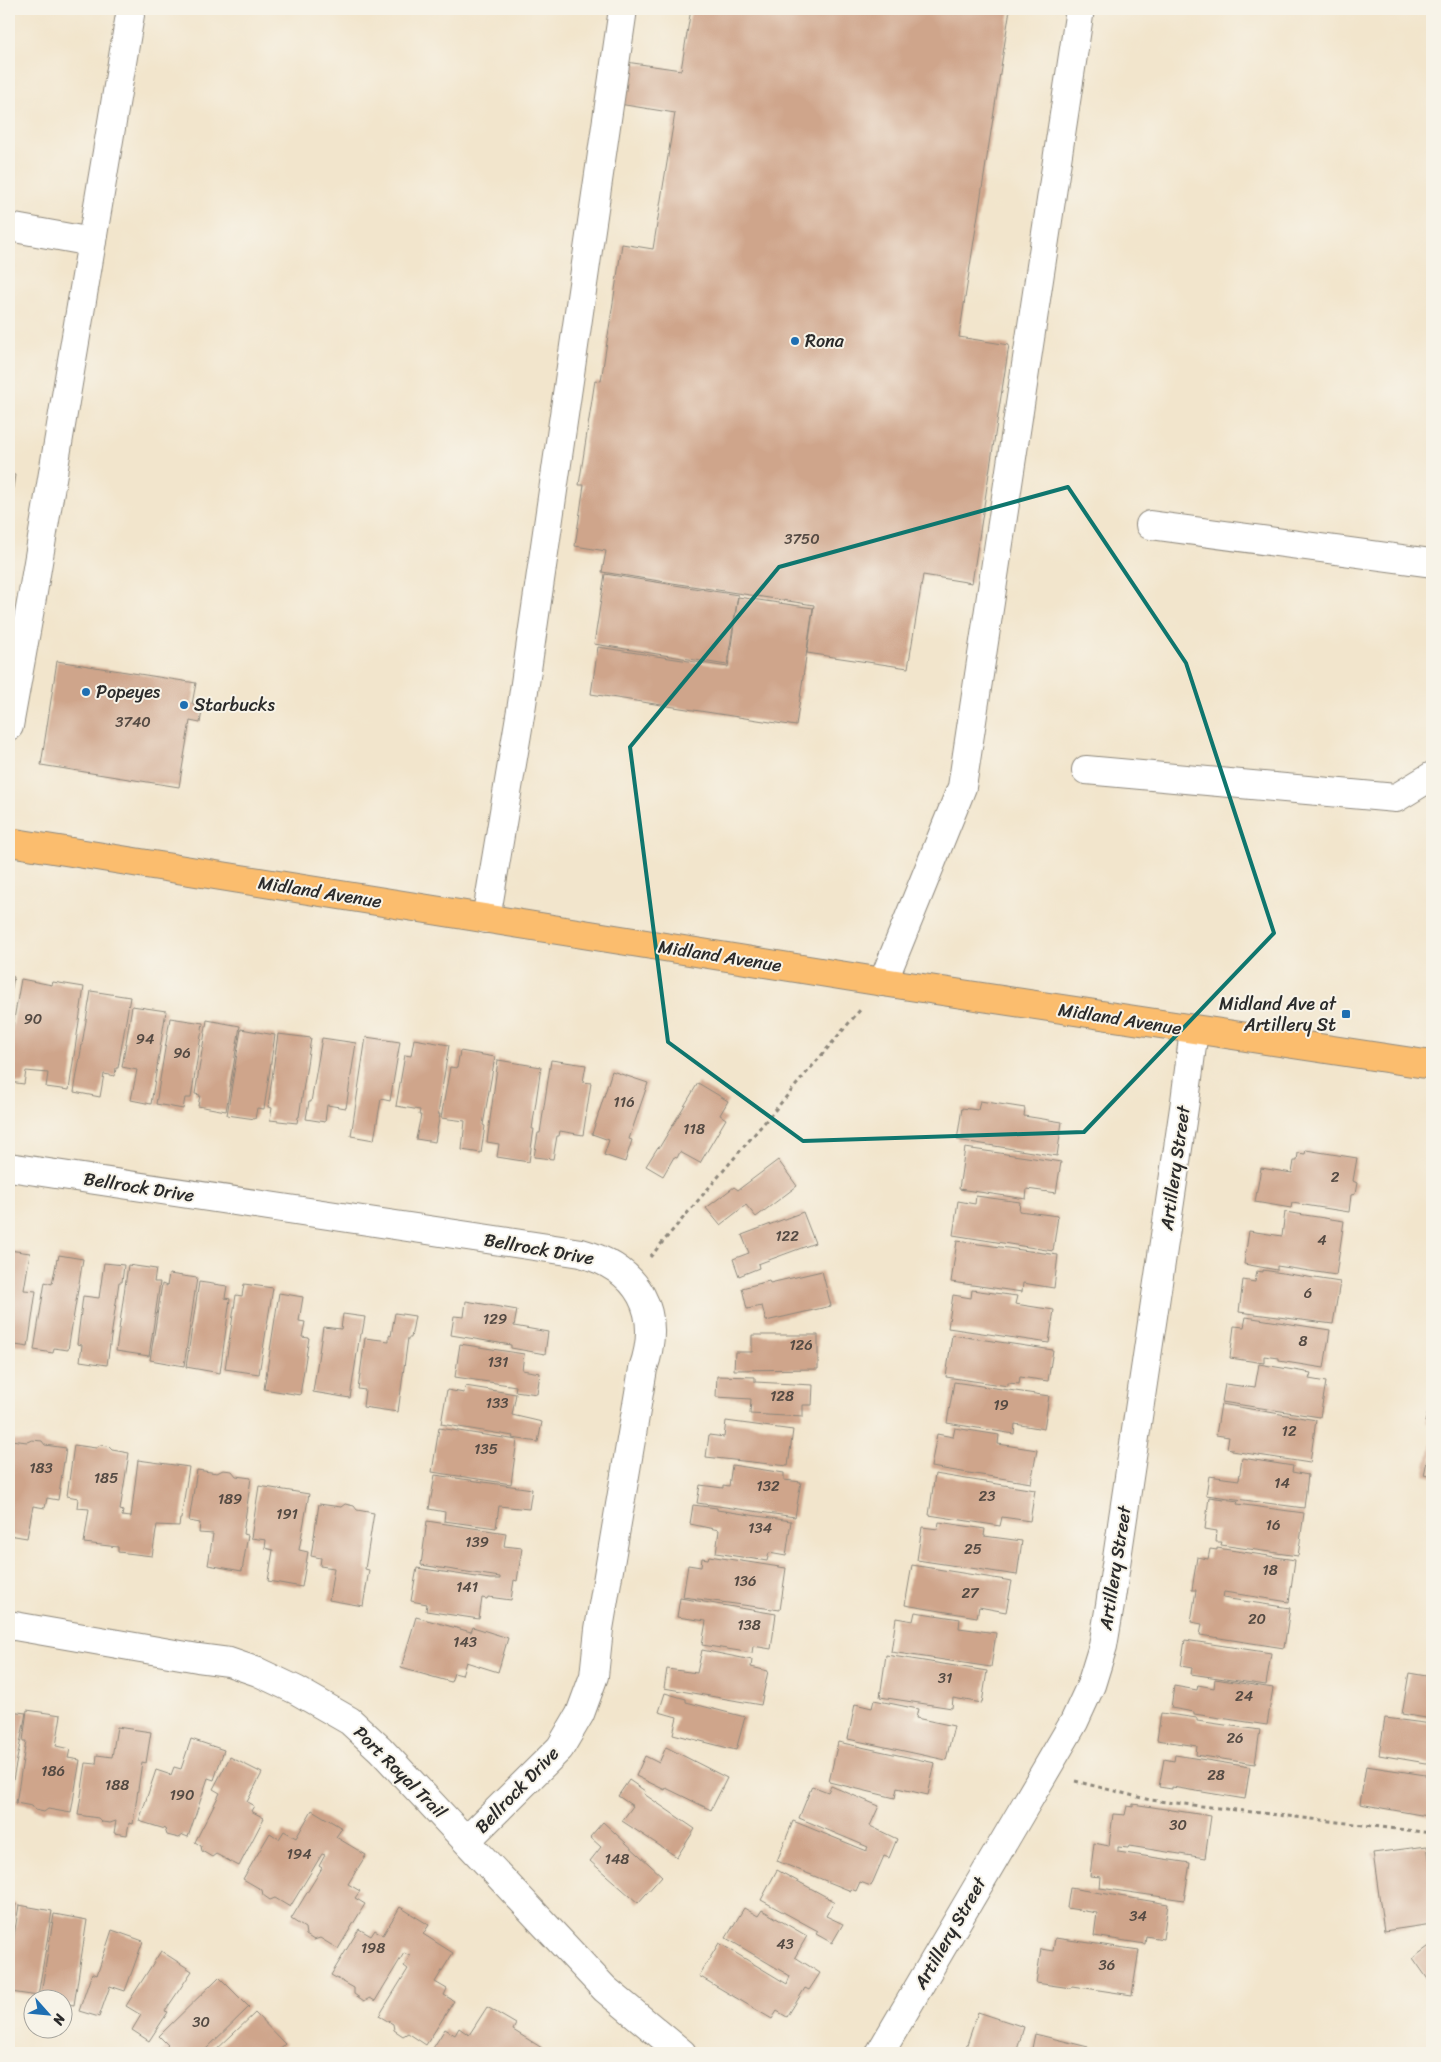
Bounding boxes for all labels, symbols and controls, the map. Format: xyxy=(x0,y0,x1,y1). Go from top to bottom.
place label: Rona xyxy=(805,325,845,357)
marker: Rona xyxy=(789,335,801,347)
house number: 3750 xyxy=(784,526,820,552)
place label: Popeyes xyxy=(96,676,161,708)
marker: Popeyes xyxy=(80,686,92,698)
place label: Starbucks xyxy=(194,689,275,721)
marker: Starbucks xyxy=(178,699,190,711)
house number: 3740 xyxy=(115,709,151,735)
street label: Midland Avenue xyxy=(256,866,384,918)
street label: Midland Avenue xyxy=(656,930,784,982)
place label: Midland Ave at Artillery St xyxy=(1219,988,1337,1041)
street label: Midland Avenue xyxy=(1056,993,1184,1045)
house number: 90 xyxy=(24,1006,42,1032)
marker: Midland Ave at Artillery St xyxy=(1340,1008,1352,1020)
house number: 94 xyxy=(136,1026,154,1052)
house number: 96 xyxy=(173,1040,191,1066)
house number: 116 xyxy=(613,1089,635,1115)
street label: Artillery Street xyxy=(1150,1103,1200,1233)
house number: 118 xyxy=(683,1116,705,1142)
street label: Bellrock Drive xyxy=(82,1162,196,1212)
house number: 2 xyxy=(1331,1164,1340,1190)
house number: 122 xyxy=(775,1223,799,1249)
street label: Bellrock Drive xyxy=(481,1224,597,1274)
house number: 4 xyxy=(1317,1227,1327,1253)
house number: 6 xyxy=(1304,1280,1312,1306)
house number: 129 xyxy=(483,1306,507,1332)
house number: 8 xyxy=(1298,1328,1308,1354)
house number: 126 xyxy=(789,1332,813,1358)
house number: 131 xyxy=(487,1349,509,1375)
house number: 128 xyxy=(770,1383,794,1409)
house number: 133 xyxy=(486,1390,508,1416)
house number: 19 xyxy=(993,1392,1009,1418)
house number: 12 xyxy=(1281,1418,1297,1444)
house number: 135 xyxy=(474,1436,498,1462)
house number: 183 xyxy=(29,1455,53,1481)
house number: 185 xyxy=(94,1465,118,1491)
house number: 14 xyxy=(1274,1470,1290,1496)
house number: 132 xyxy=(756,1473,780,1499)
house number: 23 xyxy=(979,1483,995,1509)
house number: 189 xyxy=(218,1486,242,1512)
house number: 191 xyxy=(276,1501,298,1527)
street label: Artillery Street xyxy=(1089,1503,1141,1633)
house number: 16 xyxy=(1266,1512,1280,1538)
house number: 134 xyxy=(748,1515,772,1541)
house number: 139 xyxy=(465,1529,489,1555)
house number: 25 xyxy=(964,1536,982,1562)
house number: 18 xyxy=(1262,1557,1278,1583)
house number: 136 xyxy=(733,1568,757,1594)
house number: 141 xyxy=(456,1574,478,1600)
house number: 27 xyxy=(961,1580,980,1606)
house number: 20 xyxy=(1248,1606,1266,1632)
house number: 138 xyxy=(737,1612,761,1638)
house number: 143 xyxy=(453,1629,477,1655)
house number: 31 xyxy=(938,1665,952,1691)
house number: 24 xyxy=(1235,1683,1253,1709)
street label: Port Royal Trail xyxy=(346,1718,455,1827)
house number: 26 xyxy=(1226,1725,1244,1751)
street label: Bellrock Drive xyxy=(467,1739,567,1841)
house number: 186 xyxy=(41,1758,65,1784)
house number: 28 xyxy=(1207,1762,1225,1788)
house number: 188 xyxy=(105,1772,129,1798)
house number: 190 xyxy=(169,1782,195,1808)
house number: 30 xyxy=(1169,1812,1187,1838)
house number: 194 xyxy=(286,1841,312,1867)
house number: 148 xyxy=(605,1846,629,1872)
street label: Artillery Street xyxy=(904,1870,996,1996)
house number: 34 xyxy=(1129,1903,1147,1929)
house number: 43 xyxy=(776,1931,794,1957)
house number: 198 xyxy=(361,1935,385,1961)
house number: 36 xyxy=(1099,1952,1115,1978)
north arrow xyxy=(22,1990,72,2040)
text: N xyxy=(46,2009,73,2030)
house number: 30 xyxy=(192,2009,210,2035)

